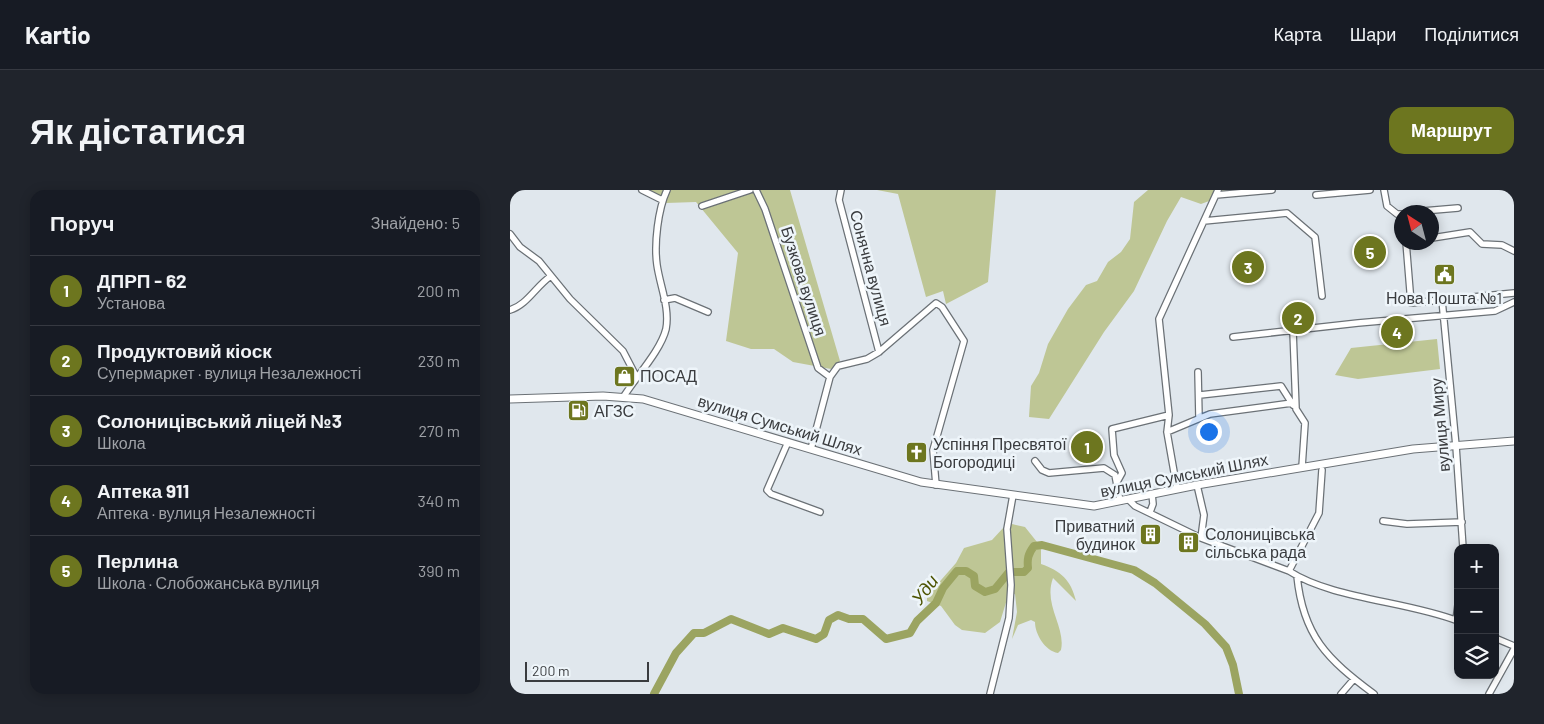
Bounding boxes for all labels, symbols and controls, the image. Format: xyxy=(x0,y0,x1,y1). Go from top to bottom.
text: Kartio xyxy=(25,20,91,49)
text: Карта xyxy=(1274,23,1322,45)
text: Шари xyxy=(1350,23,1396,45)
text: Поділитися xyxy=(1424,23,1519,45)
button: Маршрут xyxy=(1389,107,1514,154)
text: Як дістатися xyxy=(30,109,246,151)
north arrow xyxy=(1394,205,1439,250)
street label: Сонячна вулиця xyxy=(847,208,896,328)
text: Поруч xyxy=(50,210,114,235)
text: Знайдено: 5 xyxy=(371,213,460,232)
street label: Бузкова вулиця xyxy=(778,224,831,338)
pin: 5 xyxy=(1354,233,1386,271)
pin: 3 xyxy=(1232,248,1264,286)
public building icon: Нова Пошта №1 xyxy=(1432,262,1456,286)
text: ДПРП - 62 xyxy=(97,269,187,292)
text: 1 xyxy=(63,281,69,300)
text: 200 m xyxy=(417,281,460,300)
place label: Нова Пошта №1 xyxy=(1386,288,1502,307)
text: Установа xyxy=(97,293,165,312)
pin: 2 xyxy=(1282,299,1314,337)
pin: 4 xyxy=(1381,313,1413,351)
text: Продуктовий кіоск xyxy=(97,339,272,362)
text: 2 xyxy=(62,351,70,370)
text: 230 m xyxy=(418,351,460,370)
text: Супермаркет · вулиця Незалежності xyxy=(97,363,361,382)
shop icon: ПОСАД xyxy=(612,364,636,388)
place label: ПОСАД xyxy=(640,366,697,385)
street label: вулиця Миру xyxy=(1426,377,1453,473)
street label: вулиця Сумський Шлях xyxy=(696,391,864,459)
fuel station icon: АГЗС xyxy=(566,399,590,423)
place label: АГЗС xyxy=(594,401,634,420)
text: Солоницівський ліцей №3 xyxy=(97,409,342,432)
your location xyxy=(1196,419,1222,445)
text: 3 xyxy=(62,421,70,440)
text: 270 m xyxy=(418,421,460,440)
pin: 1 xyxy=(1071,428,1103,466)
text: Школа xyxy=(97,433,146,452)
place label: Успіння Пресвятої Богородиці xyxy=(933,434,1067,471)
church icon: Успіння Пресвятої Богородиці xyxy=(905,441,929,465)
street label: вулиця Сумський Шлях xyxy=(1098,449,1269,500)
text: Аптека 911 xyxy=(97,479,189,502)
text: 4 xyxy=(61,491,71,510)
text: 340 m xyxy=(417,491,460,510)
text: Аптека · вулиця Незалежності xyxy=(97,503,315,522)
place label: Приватний будинок xyxy=(1055,516,1136,553)
building icon: Приватний будинок xyxy=(1139,523,1163,547)
place label: Солоницівська сільська рада xyxy=(1205,524,1315,561)
building icon: Солоницівська сільська рада xyxy=(1177,531,1201,555)
map controls xyxy=(1454,544,1499,679)
button: + xyxy=(1454,544,1499,589)
text: Перлина xyxy=(97,549,178,572)
text: 5 xyxy=(62,561,70,580)
text: 390 m xyxy=(418,561,460,580)
water label: Уди xyxy=(905,570,942,609)
text: Школа · Слобожанська вулиця xyxy=(97,573,319,592)
button: − xyxy=(1454,589,1499,634)
button: layers xyxy=(1454,634,1499,679)
scale bar xyxy=(525,659,649,682)
text: 200 m xyxy=(532,662,570,679)

